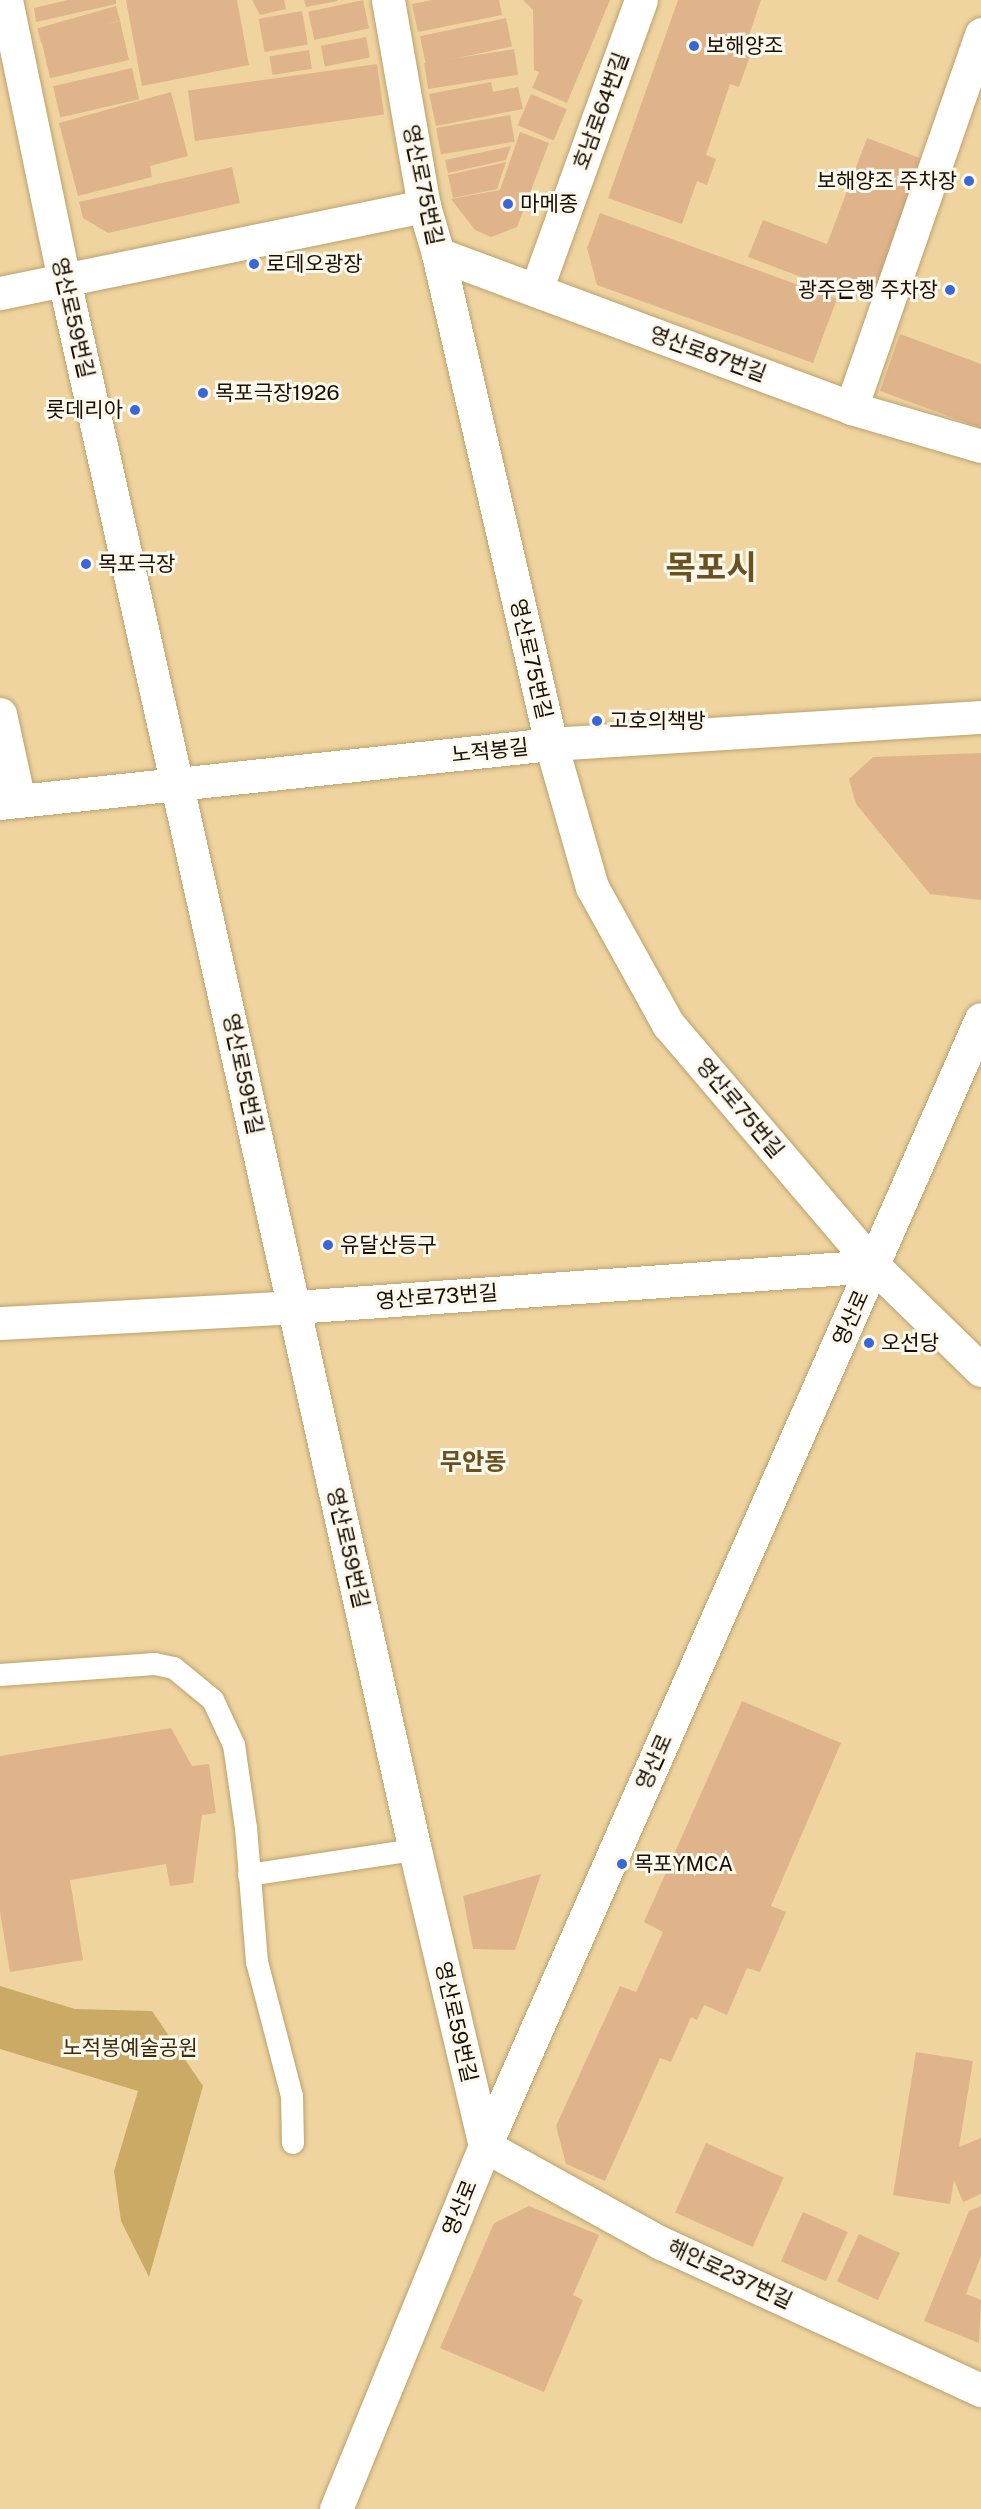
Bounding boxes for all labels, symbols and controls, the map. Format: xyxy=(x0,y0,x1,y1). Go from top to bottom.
place label: 보해양조 xyxy=(706,33,783,59)
marker: 보해양조 xyxy=(687,39,701,53)
street label: 호남로64번길 xyxy=(568,49,634,173)
street label: 영산로75번길 xyxy=(398,122,448,248)
place label: 보해양조 주차장 xyxy=(817,168,957,194)
marker: 보해양조 주차장 xyxy=(962,174,976,188)
place label: 마메종 xyxy=(520,191,578,217)
marker: 마메종 xyxy=(501,197,515,211)
place label: 로데오광장 xyxy=(266,251,363,277)
street label: 영산로59번길 xyxy=(47,255,99,381)
marker: 로데오광장 xyxy=(247,257,261,271)
place label: 광주은행 주차장 xyxy=(798,277,938,303)
marker: 광주은행 주차장 xyxy=(943,283,957,297)
street label: 영산로87번길 xyxy=(646,321,770,387)
place label: 목포극장1926 xyxy=(215,380,340,406)
marker: 목포극장1926 xyxy=(196,386,210,400)
place label: 롯데리아 xyxy=(46,397,123,423)
marker: 롯데리아 xyxy=(128,403,142,417)
district label: 목포시 xyxy=(665,548,757,588)
place label: 목포극장 xyxy=(98,551,175,577)
marker: 목포극장 xyxy=(79,557,93,571)
street label: 영산로75번길 xyxy=(505,596,557,722)
place label: 고호의책방 xyxy=(609,708,706,734)
marker: 고호의책방 xyxy=(590,714,604,728)
street label: 노적봉길 xyxy=(450,734,530,768)
street label: 영산로59번길 xyxy=(218,1011,268,1137)
street label: 영산로75번길 xyxy=(691,1053,789,1163)
place label: 유달산등구 xyxy=(340,1232,437,1258)
marker: 유달산등구 xyxy=(321,1238,335,1252)
street label: 영산로73번길 xyxy=(375,1280,499,1314)
street label: 영산로 xyxy=(828,1286,874,1350)
place label: 오선당 xyxy=(881,1330,939,1356)
marker: 오선당 xyxy=(862,1336,876,1350)
district label: 무안동 xyxy=(440,1448,506,1476)
street label: 영산로59번길 xyxy=(322,1485,374,1611)
street label: 영산로 xyxy=(631,1730,677,1794)
place label: 목포YMCA xyxy=(634,1851,733,1877)
marker: 목포YMCA xyxy=(615,1857,629,1871)
street label: 영산로59번길 xyxy=(430,1959,482,2085)
park label: 노적봉예술공원 xyxy=(62,2035,198,2061)
street label: 영산로 xyxy=(437,2176,483,2240)
street label: 해안로237번길 xyxy=(664,2234,796,2314)

